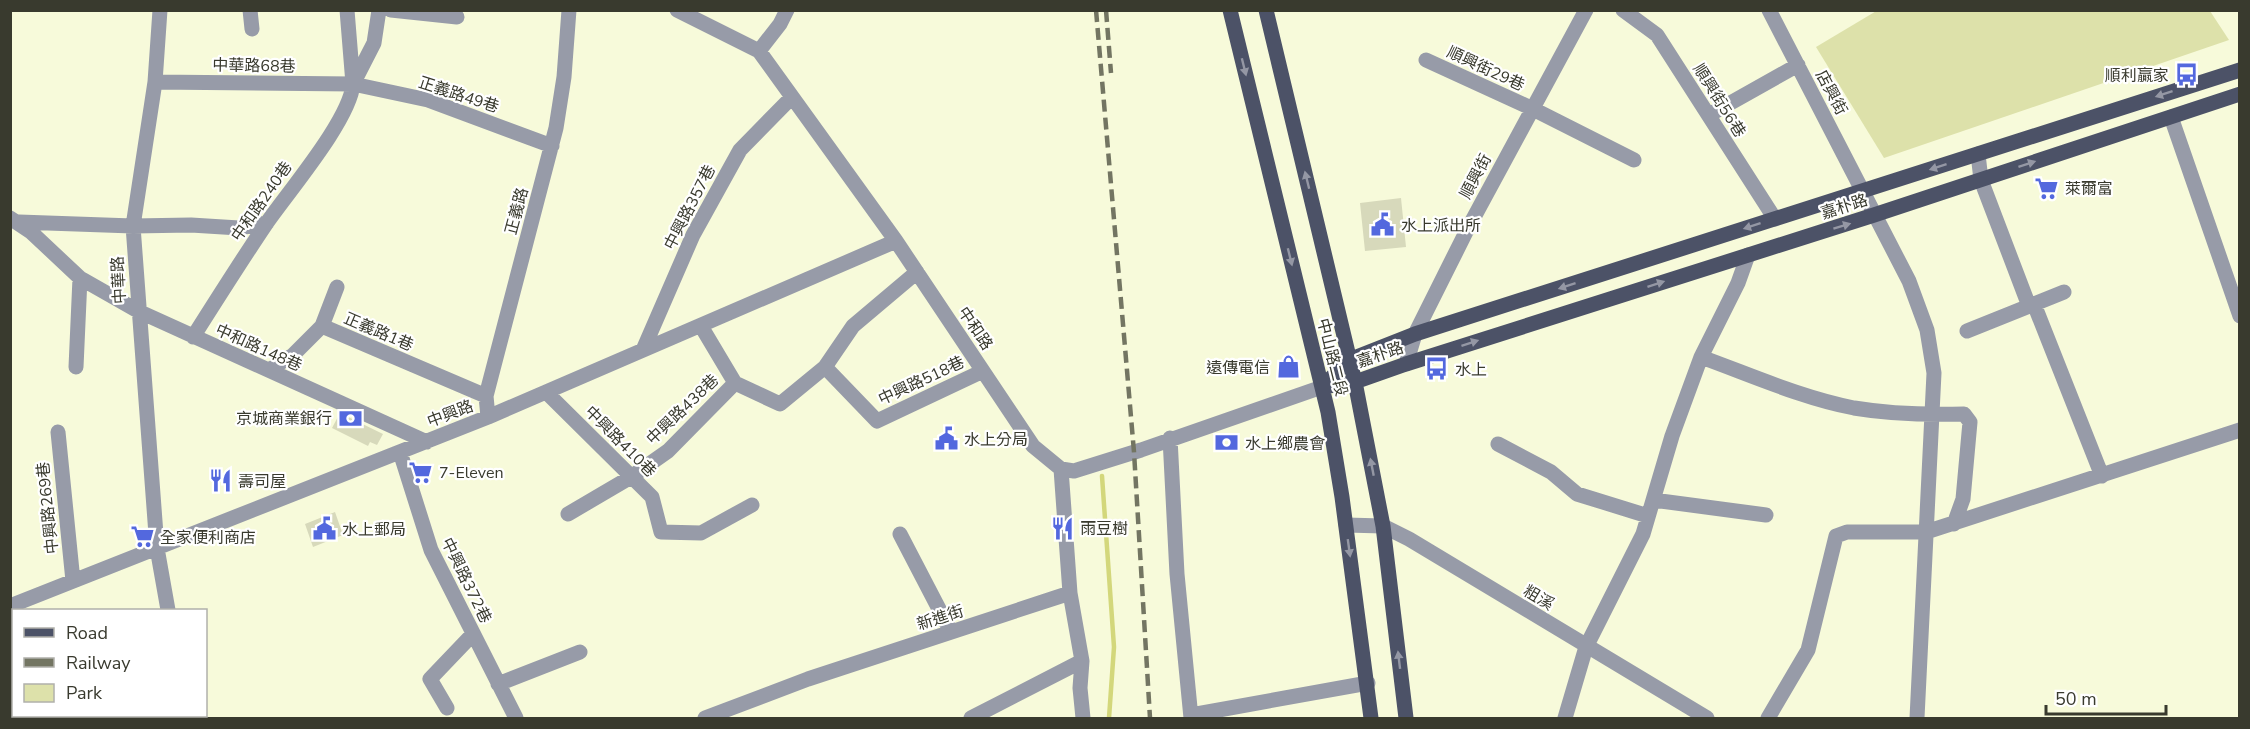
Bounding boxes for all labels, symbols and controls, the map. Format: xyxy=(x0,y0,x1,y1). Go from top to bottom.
street label: 順興街29巷 xyxy=(1443,41,1528,96)
street label: 中華路68巷 xyxy=(212,54,296,78)
one-way arrow xyxy=(1240,58,1250,77)
street label: 順興街56巷 xyxy=(1688,59,1751,142)
bus stop icon: 順利贏家 xyxy=(2174,62,2200,88)
place label: 順利贏家 xyxy=(2105,65,2169,87)
street label: 店興街 xyxy=(1810,66,1852,119)
street label: 正義路49巷 xyxy=(416,72,502,118)
one-way arrow xyxy=(2155,90,2173,100)
street label: 順興街 xyxy=(1455,150,1497,203)
street label: 中和路240巷 xyxy=(226,157,297,246)
one-way arrow xyxy=(2018,159,2036,169)
street label: 中興路357巷 xyxy=(659,161,721,254)
one-way arrow xyxy=(1929,163,1947,172)
one-way arrow xyxy=(1302,171,1311,190)
supermarket icon: 萊爾富 xyxy=(2034,175,2060,201)
place label: 萊爾富 xyxy=(2065,178,2113,200)
street label: 正義路 xyxy=(500,185,534,237)
street label: 嘉朴路 xyxy=(1818,189,1871,225)
public building icon: 水上派出所 xyxy=(1370,212,1396,238)
place label: 水上派出所 xyxy=(1401,215,1481,237)
one-way arrow xyxy=(1833,220,1851,230)
one-way arrow xyxy=(1743,222,1761,231)
one-way arrow xyxy=(1286,248,1296,266)
street label: 中華路 xyxy=(107,255,131,304)
one-way arrow xyxy=(1647,279,1665,288)
one-way arrow xyxy=(1558,281,1576,291)
street label: 中和路 xyxy=(953,303,998,355)
street label: 正義路1巷 xyxy=(340,307,417,356)
street label: 中山路二段 xyxy=(1312,316,1352,399)
street label: 中和路148巷 xyxy=(212,319,305,377)
street label: 嘉朴路 xyxy=(1354,337,1407,373)
one-way arrow xyxy=(1461,338,1479,347)
street label: 中興路518巷 xyxy=(875,351,968,410)
shop icon: 遠傳電信 xyxy=(1275,354,1301,380)
bus stop icon: 水上 xyxy=(1424,356,1450,382)
place label: 遠傳電信 xyxy=(1206,357,1270,379)
place label: 水上 xyxy=(1455,359,1487,381)
street label: 中興路438巷 xyxy=(642,370,724,450)
street label: 中興路 xyxy=(424,395,477,433)
street label: 中興路410巷 xyxy=(580,401,661,482)
bank icon: 京城商業銀行 xyxy=(337,405,363,431)
place label: 京城商業銀行 xyxy=(236,408,332,430)
public building icon: 水上分局 xyxy=(933,426,959,452)
place label: 水上分局 xyxy=(964,429,1028,451)
bank icon: 水上鄉農會 xyxy=(1214,430,1240,456)
place label: 水上鄉農會 xyxy=(1245,433,1325,455)
one-way arrow xyxy=(1367,458,1376,477)
supermarket icon: 7-Eleven xyxy=(408,459,434,485)
street label: 中興路269巷 xyxy=(32,461,64,555)
place label: 7-Eleven xyxy=(439,462,504,484)
restaurant icon: 壽司屋 xyxy=(207,468,233,494)
place label: 壽司屋 xyxy=(238,471,286,493)
restaurant icon: 雨豆樹 xyxy=(1049,515,1075,541)
public building icon: 水上郵局 xyxy=(311,516,337,542)
place label: 雨豆樹 xyxy=(1080,518,1128,540)
place label: 水上郵局 xyxy=(342,519,406,541)
supermarket icon: 全家便利商店 xyxy=(129,524,155,550)
place label: 全家便利商店 xyxy=(160,527,256,549)
street label: 中興路372巷 xyxy=(436,534,496,627)
one-way arrow xyxy=(1344,539,1354,558)
street label: 粗溪 xyxy=(1519,580,1558,616)
street label: 新進街 xyxy=(914,600,967,636)
legend xyxy=(12,609,207,717)
text: Road xyxy=(66,621,108,645)
text: Railway xyxy=(66,651,131,675)
one-way arrow xyxy=(1394,651,1404,670)
scale bar xyxy=(2046,678,2166,716)
text: Park xyxy=(66,681,103,705)
text: 50 m xyxy=(2055,687,2097,711)

